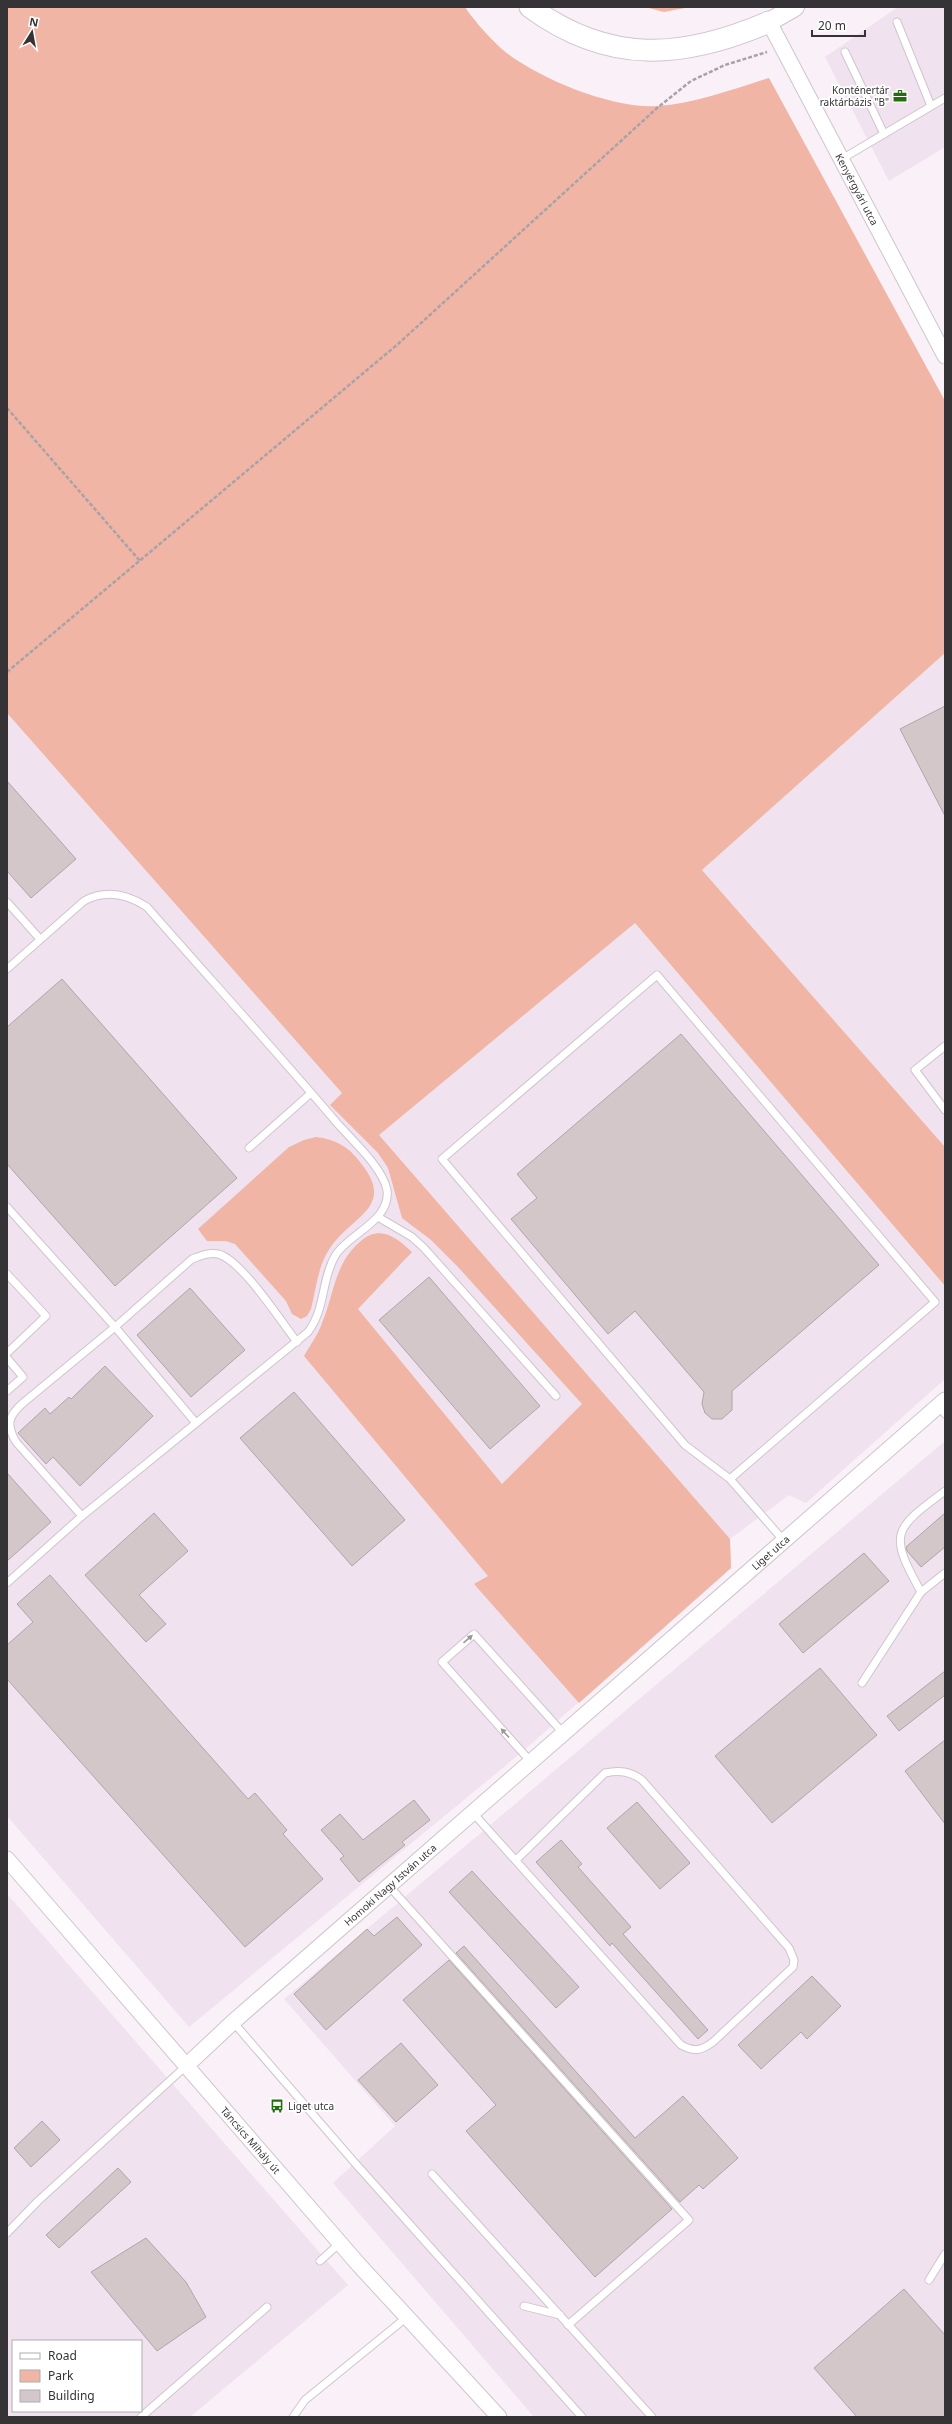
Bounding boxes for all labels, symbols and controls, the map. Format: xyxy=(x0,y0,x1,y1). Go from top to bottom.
north arrow xyxy=(12,12,52,52)
scale bar xyxy=(812,12,865,38)
text: N xyxy=(28,13,40,30)
text: 20 m xyxy=(818,17,846,34)
place label: Konténertár raktárbázis "B" xyxy=(820,83,889,109)
office icon: Konténertár raktárbázis "B" xyxy=(892,88,908,104)
street label: Kenyérgyári utca xyxy=(832,151,882,228)
street label: Liget utca xyxy=(748,1532,792,1573)
one-way arrow xyxy=(462,1635,473,1644)
one-way arrow xyxy=(501,1728,510,1738)
street label: Homoki Nagy István utca xyxy=(341,1841,439,1929)
bus stop icon: Liget utca xyxy=(269,2098,285,2114)
place label: Liget utca xyxy=(288,2099,334,2113)
street label: Táncsics Mihály út xyxy=(218,2104,284,2177)
legend xyxy=(12,2340,142,2412)
text: Road xyxy=(48,2347,77,2364)
text: Park xyxy=(48,2367,74,2384)
text: Building xyxy=(48,2387,95,2404)

